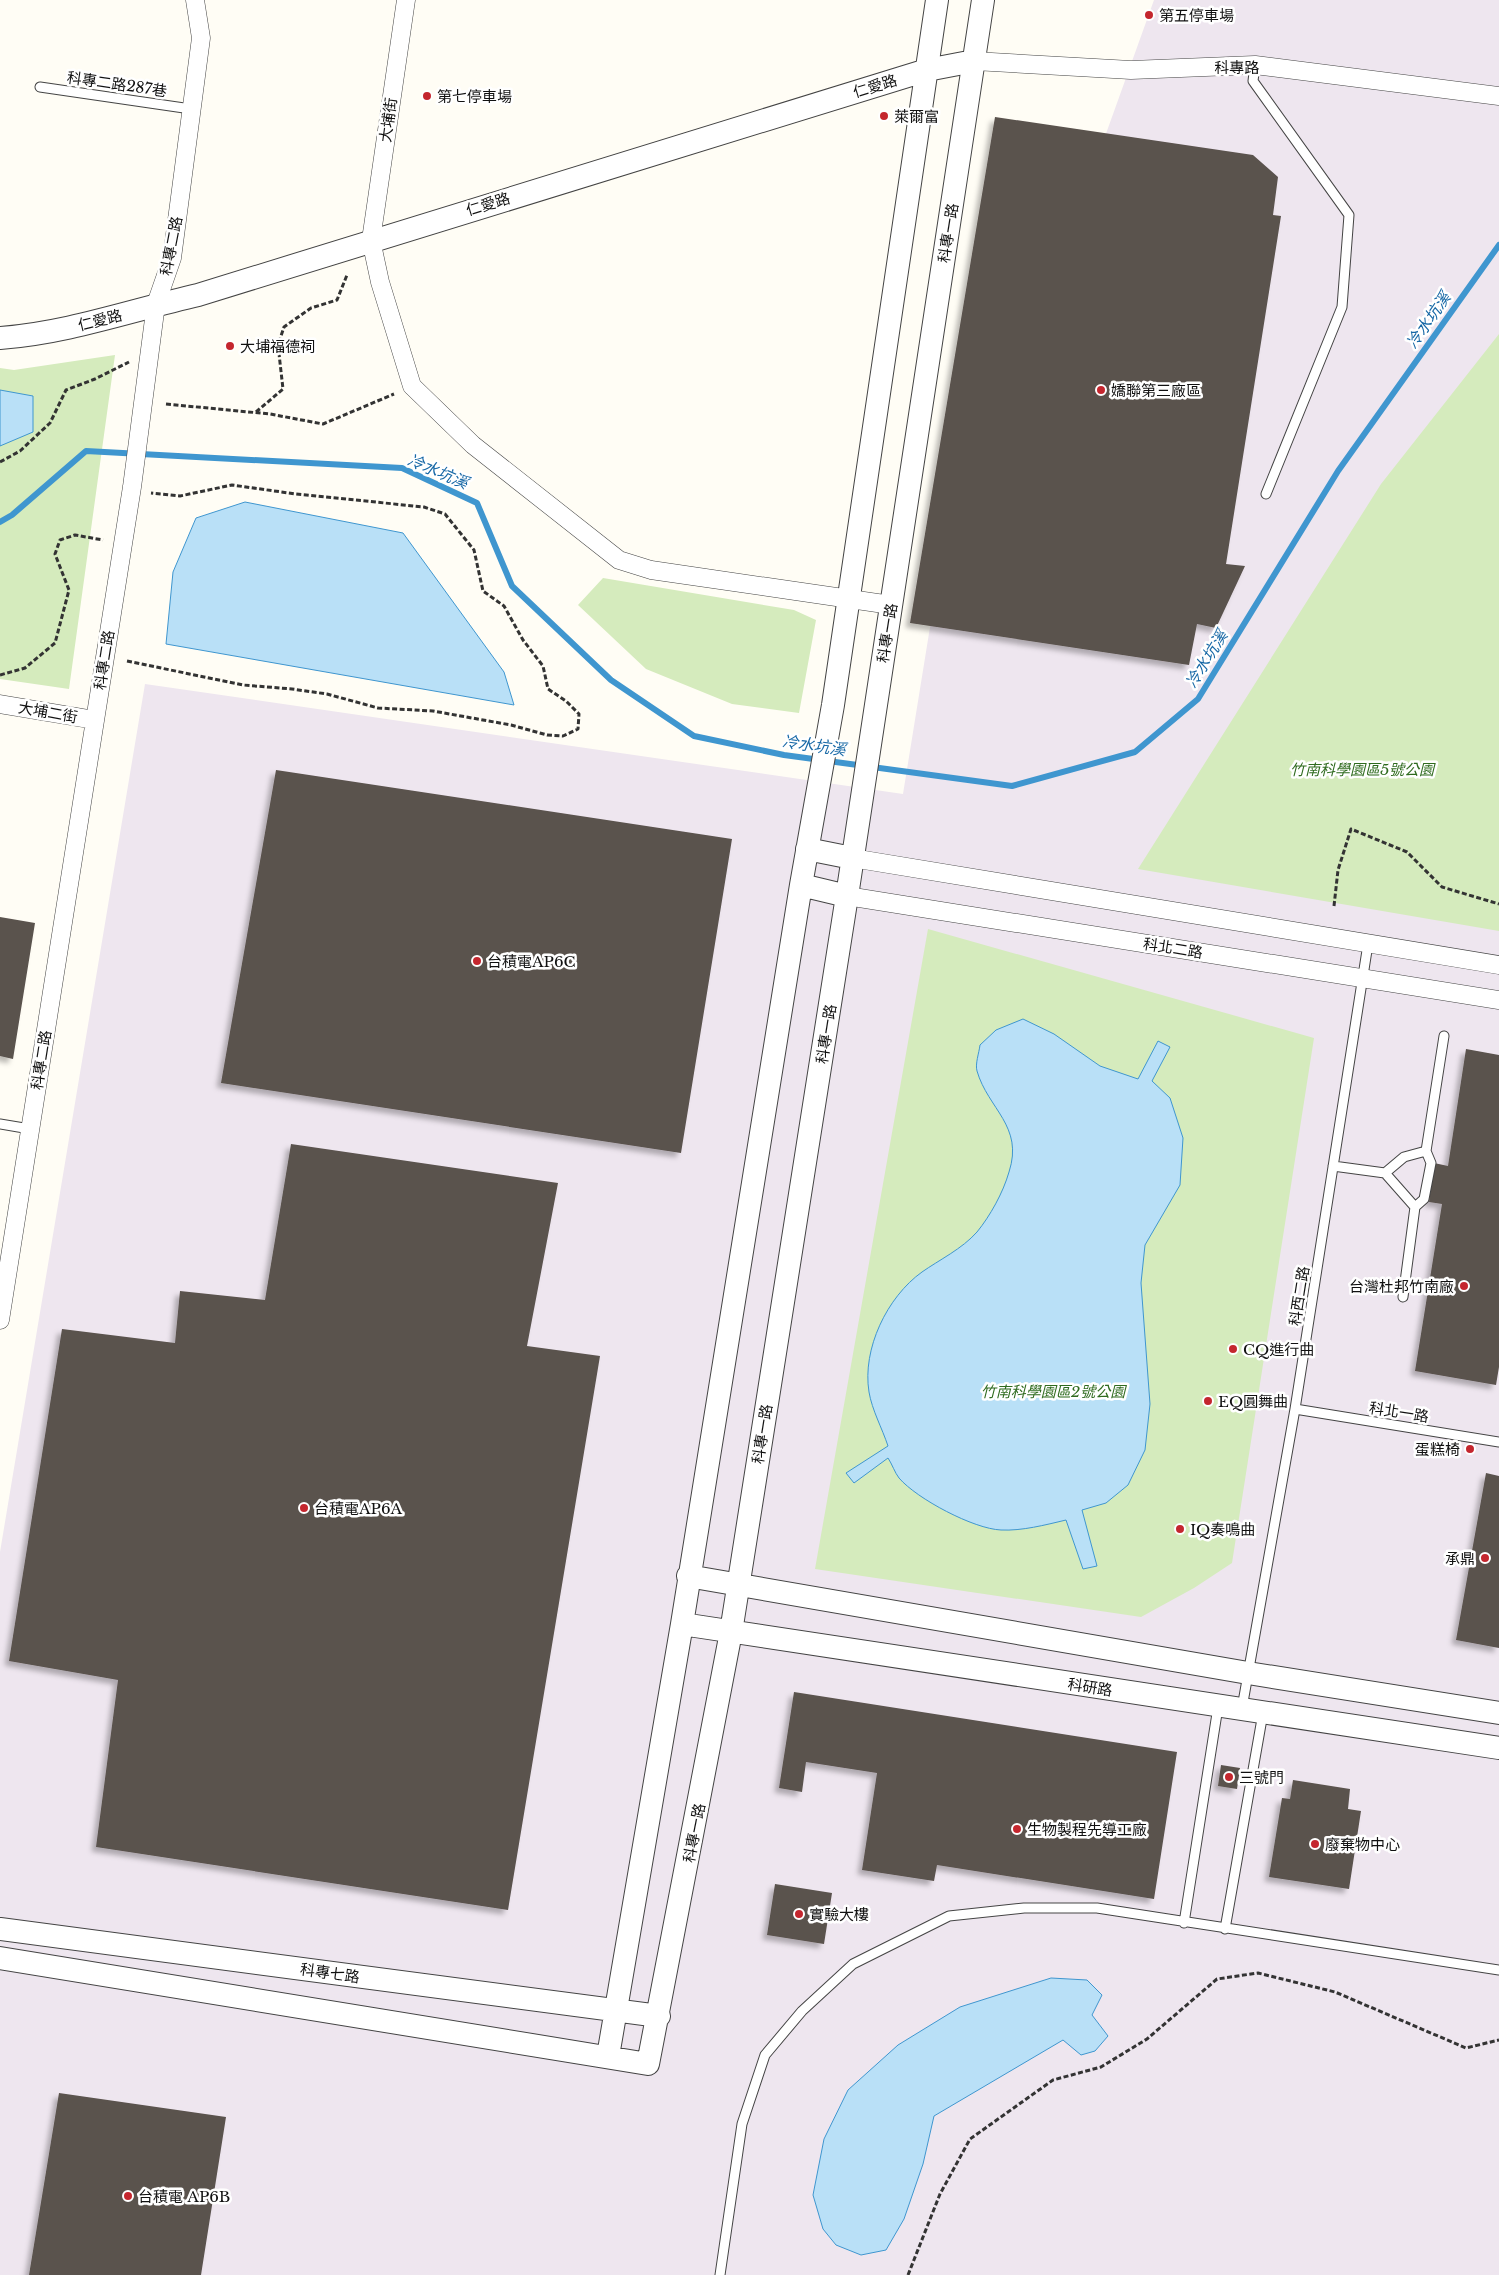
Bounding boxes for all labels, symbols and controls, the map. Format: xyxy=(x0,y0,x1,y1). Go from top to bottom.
place label: 第五停車場 xyxy=(1159,6,1234,25)
marker: 第五停車場 xyxy=(1143,9,1155,21)
street label: 科專路 xyxy=(1214,58,1260,77)
street label: 科專二路287巷 xyxy=(66,68,168,100)
street label: 仁愛路 xyxy=(851,70,899,102)
place label: 第七停車場 xyxy=(437,87,512,106)
marker: 第七停車場 xyxy=(421,90,433,102)
street label: 大埔街 xyxy=(375,96,401,144)
place label: 萊爾富 xyxy=(894,107,939,126)
marker: 萊爾富 xyxy=(878,110,890,122)
street label: 仁愛路 xyxy=(464,188,512,220)
street label: 科專一路 xyxy=(934,202,962,264)
street label: 科專二路 xyxy=(156,215,186,277)
water label: 冷水坑溪 xyxy=(1401,286,1456,352)
street label: 仁愛路 xyxy=(76,305,124,335)
place label: 大埔福德祠 xyxy=(240,337,315,356)
marker: 大埔福德祠 xyxy=(224,340,236,352)
place label: 嬌聯第三廠區 xyxy=(1111,381,1201,400)
marker: 嬌聯第三廠區 xyxy=(1095,384,1107,396)
water label: 冷水坑溪 xyxy=(405,449,473,493)
street label: 科專一路 xyxy=(873,602,901,664)
water label: 冷水坑溪 xyxy=(1181,625,1232,691)
street label: 科專二路 xyxy=(90,629,118,691)
street label: 大埔二街 xyxy=(17,697,79,727)
water label: 冷水坑溪 xyxy=(781,731,849,760)
park label: 竹南科學園區5號公園 xyxy=(1290,760,1436,779)
street label: 科北二路 xyxy=(1142,934,1204,962)
place label: 台積電AP6C xyxy=(487,952,576,971)
marker: 台積電AP6C xyxy=(471,955,483,967)
street label: 科專一路 xyxy=(812,1003,840,1065)
street label: 科專二路 xyxy=(27,1029,55,1091)
street label: 科西二路 xyxy=(1285,1265,1313,1327)
place label: 台灣杜邦竹南廠 xyxy=(1349,1277,1454,1296)
marker: 台灣杜邦竹南廠 xyxy=(1458,1280,1470,1292)
place label: CQ進行曲 xyxy=(1243,1340,1314,1359)
marker: CQ進行曲 xyxy=(1227,1343,1239,1355)
park label: 竹南科學園區2號公園 xyxy=(981,1382,1127,1401)
place label: EQ圓舞曲 xyxy=(1218,1392,1288,1411)
marker: EQ圓舞曲 xyxy=(1202,1395,1214,1407)
street label: 科北一路 xyxy=(1368,1398,1430,1426)
street label: 科專一路 xyxy=(748,1403,776,1465)
place label: 蛋糕椅 xyxy=(1415,1440,1460,1459)
marker: 蛋糕椅 xyxy=(1464,1443,1476,1455)
place label: 台積電AP6A xyxy=(314,1499,403,1518)
marker: 台積電AP6A xyxy=(298,1502,310,1514)
place label: IQ奏鳴曲 xyxy=(1190,1520,1255,1539)
marker: IQ奏鳴曲 xyxy=(1174,1523,1186,1535)
place label: 承鼎 xyxy=(1445,1549,1475,1568)
marker: 承鼎 xyxy=(1479,1552,1491,1564)
street label: 科研路 xyxy=(1066,1674,1114,1700)
place label: 三號門 xyxy=(1239,1768,1284,1787)
marker: 三號門 xyxy=(1223,1771,1235,1783)
street label: 科專一路 xyxy=(679,1802,709,1864)
place label: 生物製程先導工廠 xyxy=(1027,1820,1147,1839)
marker: 生物製程先導工廠 xyxy=(1011,1823,1023,1835)
place label: 廢棄物中心 xyxy=(1325,1835,1400,1854)
marker: 廢棄物中心 xyxy=(1309,1838,1321,1850)
place label: 實驗大樓 xyxy=(809,1905,869,1924)
marker: 實驗大樓 xyxy=(793,1908,805,1920)
street label: 科專七路 xyxy=(299,1959,361,1987)
place label: 台積電 AP6B xyxy=(138,2187,230,2206)
marker: 台積電 AP6B xyxy=(122,2190,134,2202)

